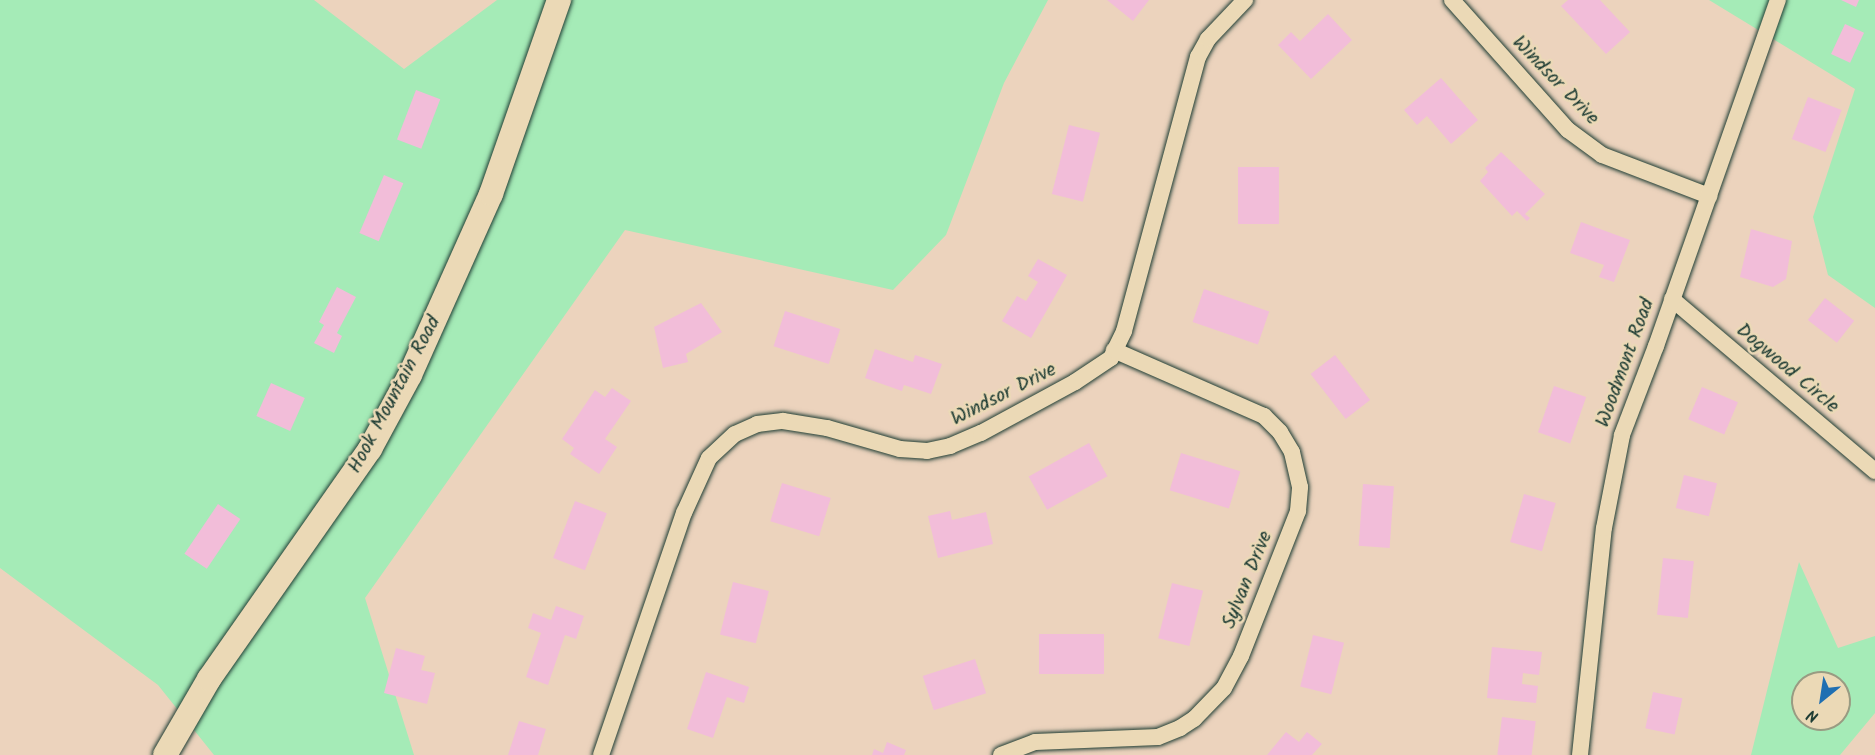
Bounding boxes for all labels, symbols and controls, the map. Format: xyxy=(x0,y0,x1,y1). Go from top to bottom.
street label: Windsor Drive xyxy=(1506,31,1604,131)
street label: Woodmont Road xyxy=(1592,295,1660,431)
street label: Hook Mountain Road xyxy=(343,312,447,478)
street label: Dogwood Circle xyxy=(1731,319,1843,419)
street label: Windsor Drive xyxy=(947,358,1061,432)
street label: Sylvan Drive xyxy=(1218,528,1278,632)
north arrow xyxy=(1791,671,1851,731)
text: N xyxy=(1802,702,1823,729)

